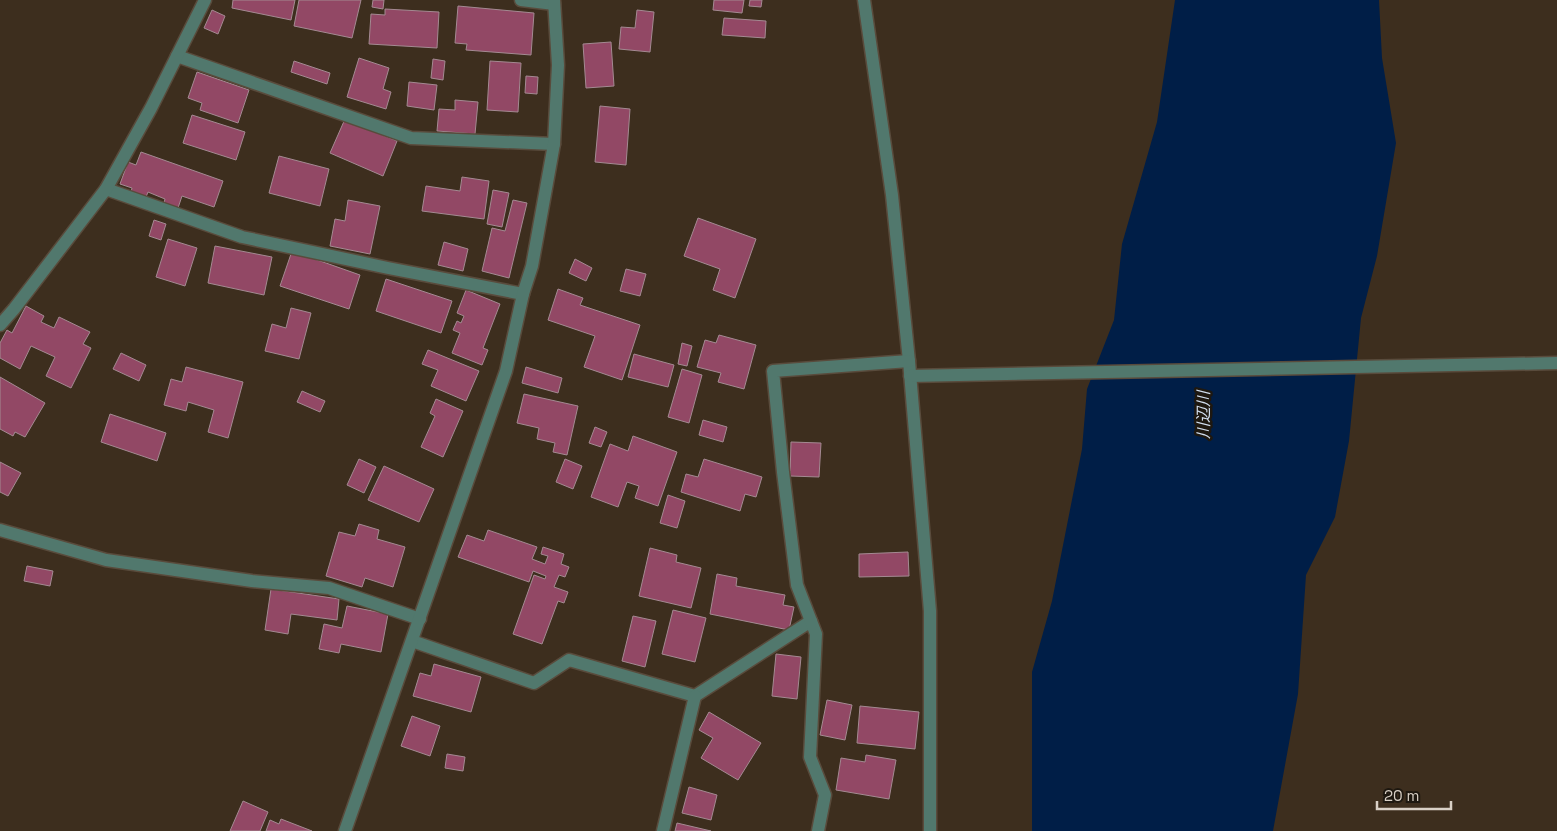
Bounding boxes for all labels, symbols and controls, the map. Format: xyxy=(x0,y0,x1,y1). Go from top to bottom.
water label: 川辺川 xyxy=(1193,389,1214,439)
scale bar xyxy=(1377,778,1451,810)
text: 20 m xyxy=(1384,786,1419,805)

